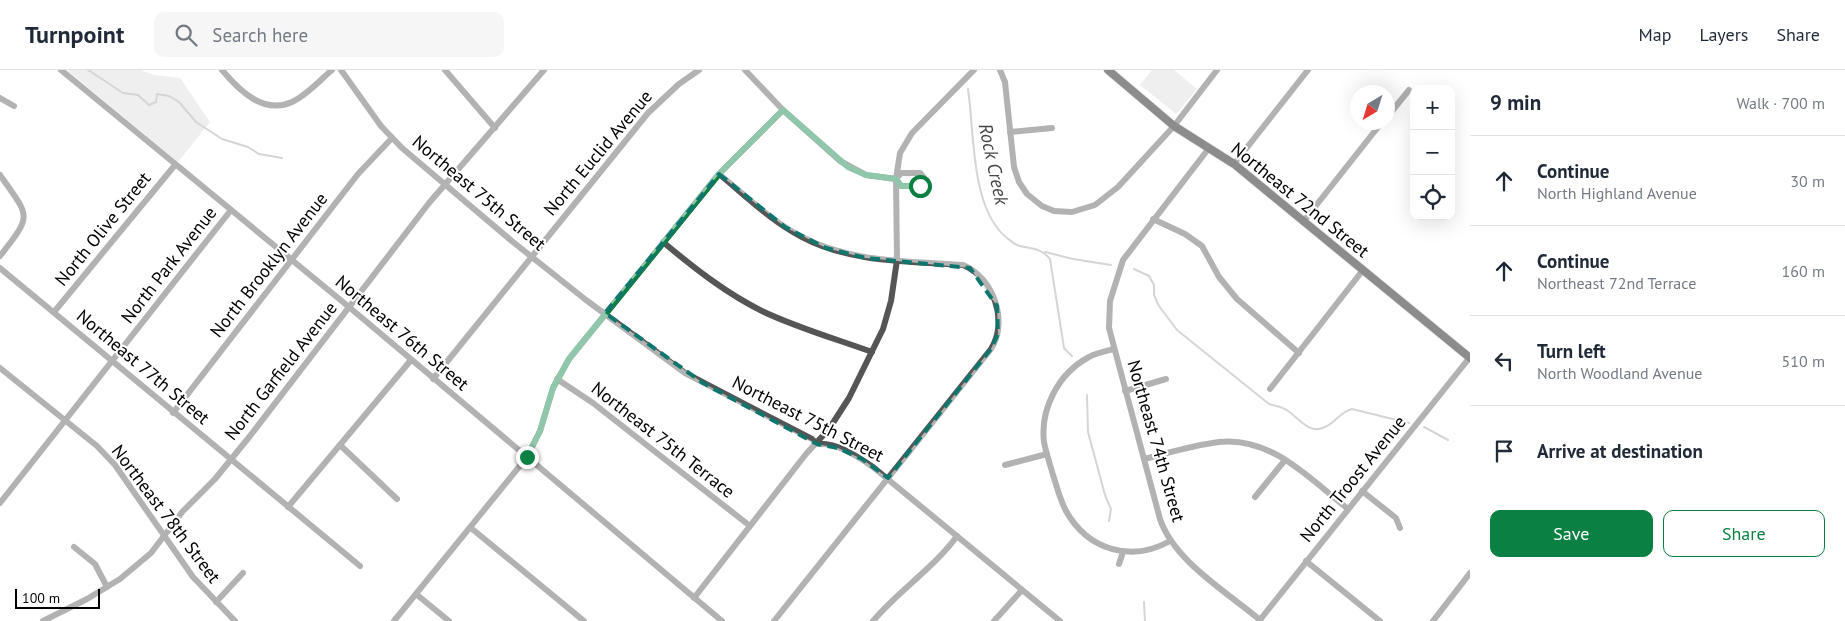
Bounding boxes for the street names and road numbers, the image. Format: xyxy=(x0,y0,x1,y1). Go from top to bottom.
street label: North Euclid Avenue xyxy=(538,85,657,220)
street label: Northeast 75th Street xyxy=(408,130,551,255)
street label: Northeast 72nd Street xyxy=(1227,137,1374,262)
street label: North Olive Street xyxy=(50,167,156,290)
street label: North Brooklyn Avenue xyxy=(205,188,332,342)
street label: North Park Avenue xyxy=(116,202,221,328)
street label: Northeast 76th Street xyxy=(331,270,474,395)
street label: North Garfield Avenue xyxy=(219,297,342,445)
street label: Northeast 77th Street xyxy=(72,304,215,429)
street label: Northeast 74th Street xyxy=(1122,357,1191,524)
street label: Northeast 75th Street xyxy=(728,370,888,467)
street label: Northeast 75th Terrace xyxy=(587,376,740,503)
street label: North Troost Avenue xyxy=(1295,411,1411,547)
street label: Northeast 78th Street xyxy=(107,440,226,587)

